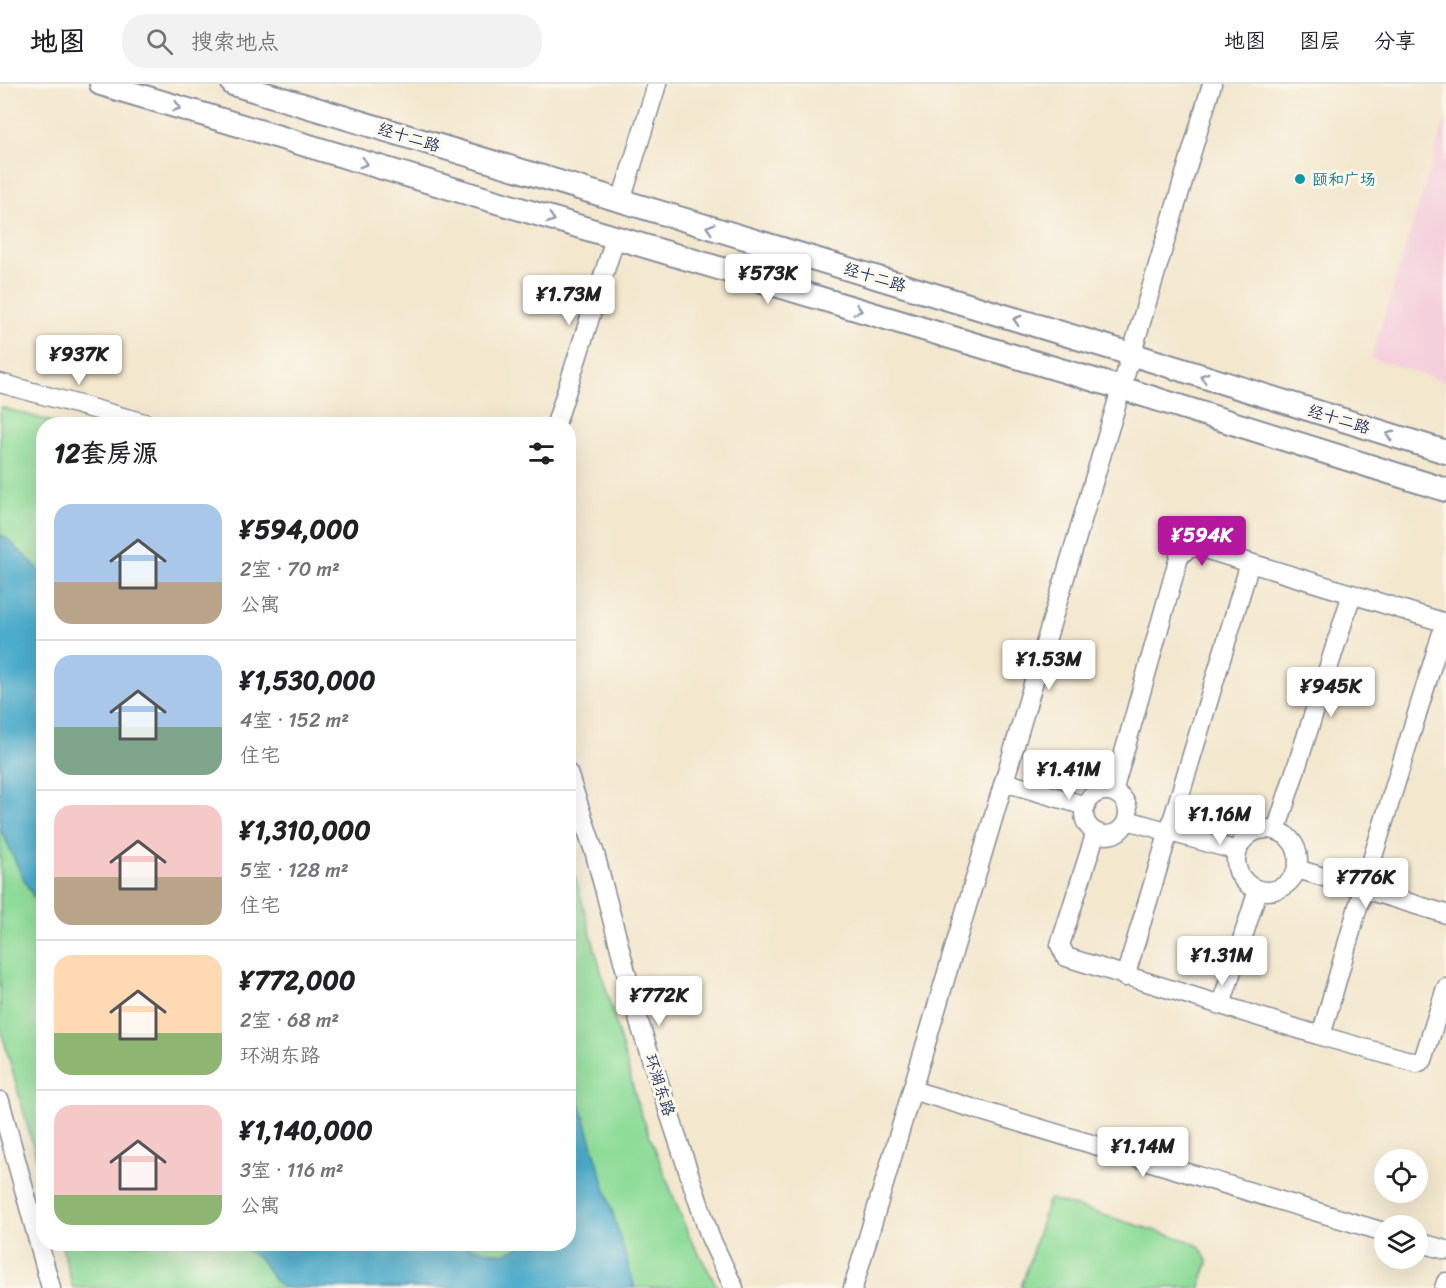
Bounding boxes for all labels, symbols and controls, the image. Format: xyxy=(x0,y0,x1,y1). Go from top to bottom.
search box xyxy=(122,14,542,68)
text: 地图 xyxy=(30,17,86,66)
text: 搜索地点 xyxy=(191,22,279,61)
text: 地图 xyxy=(1224,22,1266,60)
text: 图层 xyxy=(1299,22,1341,60)
text: 分享 xyxy=(1374,22,1416,60)
icon: search xyxy=(143,25,176,58)
one-way arrow xyxy=(171,100,182,112)
street label: 经十二路 xyxy=(374,114,444,160)
one-way arrow xyxy=(358,156,369,168)
place label: 颐和广场 xyxy=(1312,165,1376,194)
marker: 颐和广场 xyxy=(1293,172,1307,186)
one-way arrow xyxy=(545,212,556,224)
one-way arrow xyxy=(705,223,716,235)
pin: ¥573K xyxy=(726,254,810,305)
street label: 经十二路 xyxy=(840,254,910,300)
text: ¥573K xyxy=(739,256,797,291)
pin: ¥1.73M xyxy=(520,275,618,326)
text: ¥1.73M xyxy=(537,277,601,312)
one-way arrow xyxy=(853,303,863,315)
one-way arrow xyxy=(1012,315,1023,327)
pin: ¥937K xyxy=(37,335,121,386)
text: ¥937K xyxy=(50,337,108,372)
one-way arrow xyxy=(1199,372,1210,384)
street label: 经十二路 xyxy=(1304,396,1374,442)
one-way arrow xyxy=(1385,429,1396,442)
text: 12套房源 xyxy=(54,430,158,476)
icon: filters xyxy=(525,437,558,470)
text: ¥594,000 xyxy=(240,506,359,552)
pin: ¥594K xyxy=(1160,516,1244,567)
text: ¥594K xyxy=(1172,518,1232,553)
icon: home xyxy=(102,528,174,600)
text: 2室 · 70 m² xyxy=(240,552,340,587)
text: 公寓 xyxy=(240,587,280,622)
pin: ¥1.53M xyxy=(1000,640,1098,691)
text: ¥1.53M xyxy=(1016,642,1082,677)
text: ¥1,530,000 xyxy=(240,657,375,703)
pin: ¥945K xyxy=(1289,667,1373,718)
text: ¥945K xyxy=(1301,669,1361,704)
icon: home xyxy=(102,679,174,751)
text: 4室 · 152 m² xyxy=(240,703,349,738)
text: 住宅 xyxy=(240,738,280,773)
pin: ¥1.41M xyxy=(1020,750,1118,801)
text: ¥1.41M xyxy=(1037,752,1101,787)
pin: ¥1.16M xyxy=(1171,795,1269,846)
text: ¥1.16M xyxy=(1189,797,1251,832)
text: ¥1,310,000 xyxy=(240,807,371,853)
icon: home xyxy=(102,829,174,901)
text: 5室 · 128 m² xyxy=(240,853,349,888)
pin: ¥776K xyxy=(1324,858,1408,909)
text: ¥776K xyxy=(1337,860,1395,895)
text: 住宅 xyxy=(240,888,280,923)
pin: ¥1.31M xyxy=(1173,936,1271,987)
text: ¥1.31M xyxy=(1191,938,1253,973)
text: ¥772,000 xyxy=(240,957,355,1003)
pin: ¥772K xyxy=(617,976,701,1027)
text: ¥772K xyxy=(630,978,688,1013)
icon: home xyxy=(102,979,174,1051)
text: 2室 · 68 m² xyxy=(240,1003,339,1038)
text: 环湖东路 xyxy=(240,1038,320,1073)
street label: 环湖东路 xyxy=(636,1050,684,1120)
text: ¥1,140,000 xyxy=(240,1107,373,1153)
pin: ¥1.14M xyxy=(1094,1127,1192,1178)
icon: home xyxy=(102,1129,174,1201)
text: ¥1.14M xyxy=(1111,1129,1175,1164)
map controls xyxy=(1374,1149,1428,1269)
button: locate xyxy=(1374,1149,1428,1203)
text: 3室 · 116 m² xyxy=(240,1153,344,1188)
text: 公寓 xyxy=(240,1188,280,1223)
button: layers xyxy=(1374,1215,1428,1269)

